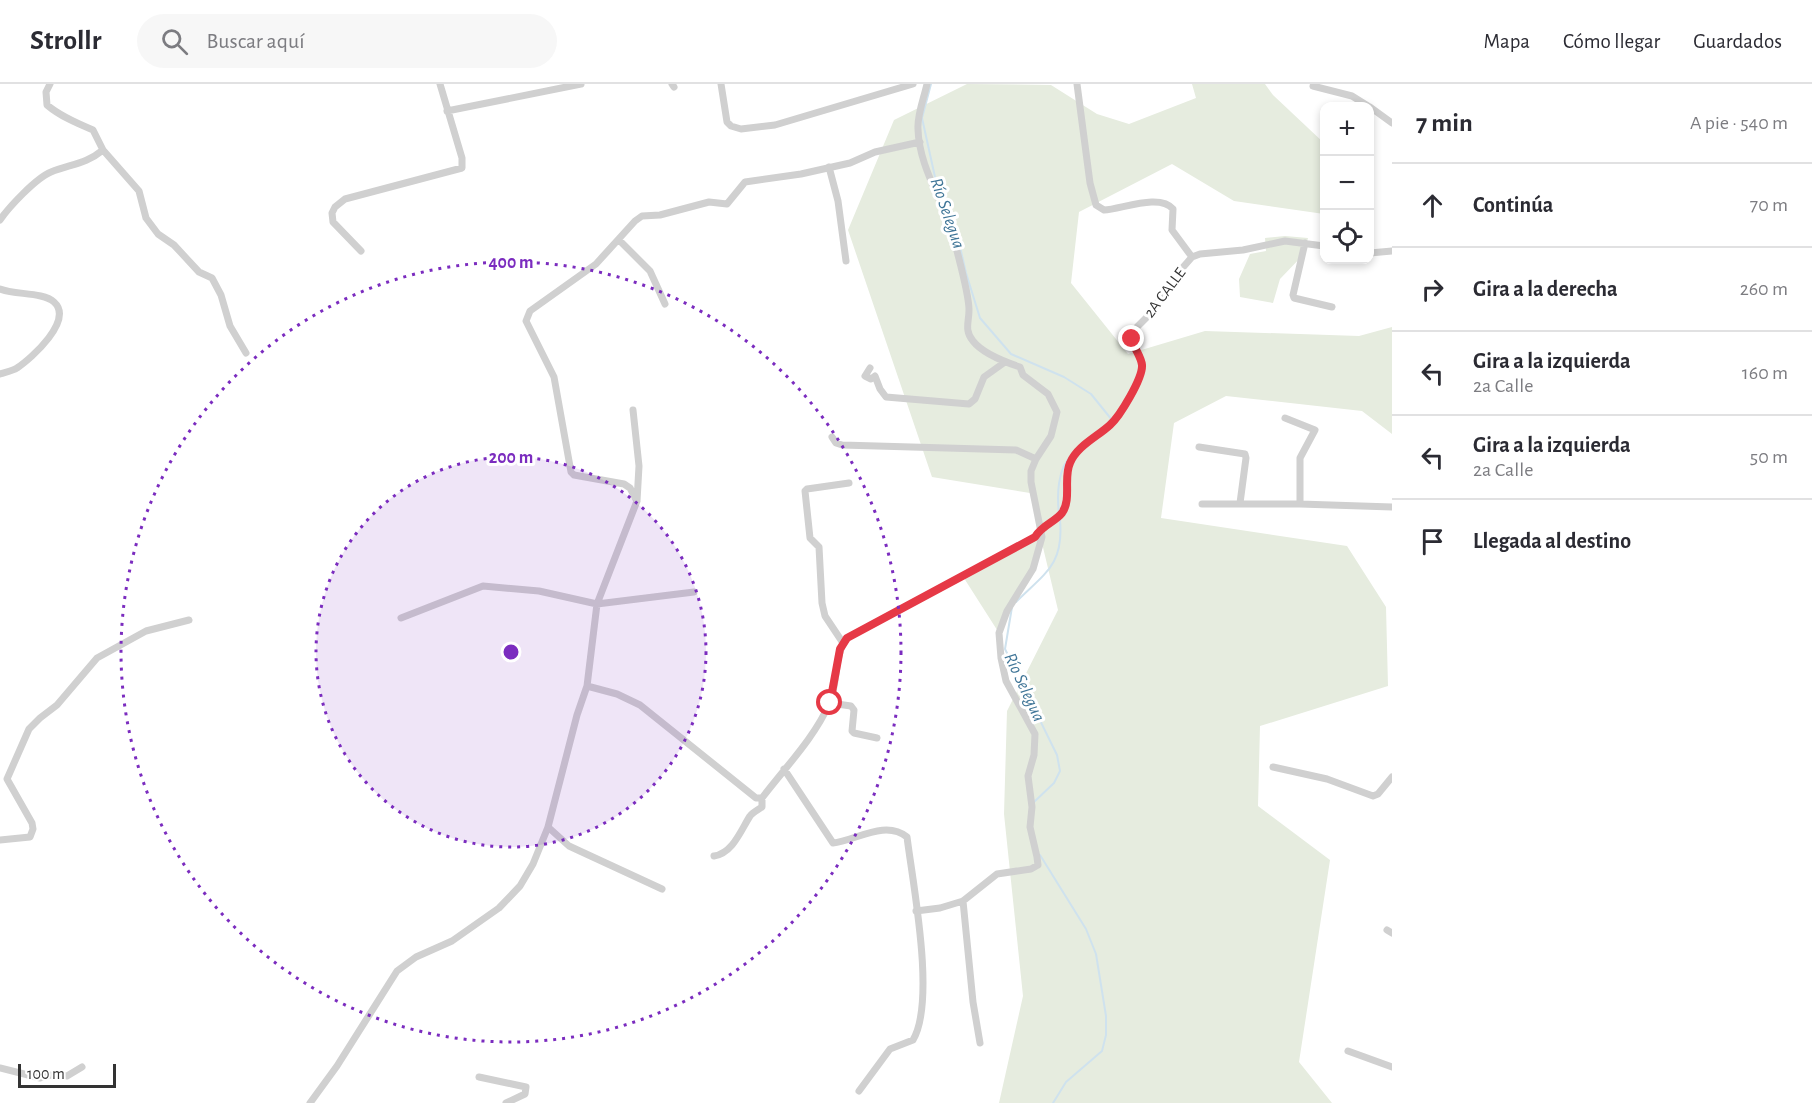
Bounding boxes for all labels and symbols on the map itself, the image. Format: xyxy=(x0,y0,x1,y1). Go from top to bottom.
water label: Río Selegua xyxy=(927,176,968,251)
text: 400 m xyxy=(488,254,534,272)
street label: 2A CALLE xyxy=(1141,264,1189,320)
route end xyxy=(1118,325,1144,351)
text: 200 m xyxy=(489,449,533,467)
centre of rings xyxy=(501,642,521,662)
water label: Río Selegua xyxy=(1000,650,1048,725)
route start xyxy=(816,689,842,715)
scale bar xyxy=(18,1061,116,1088)

